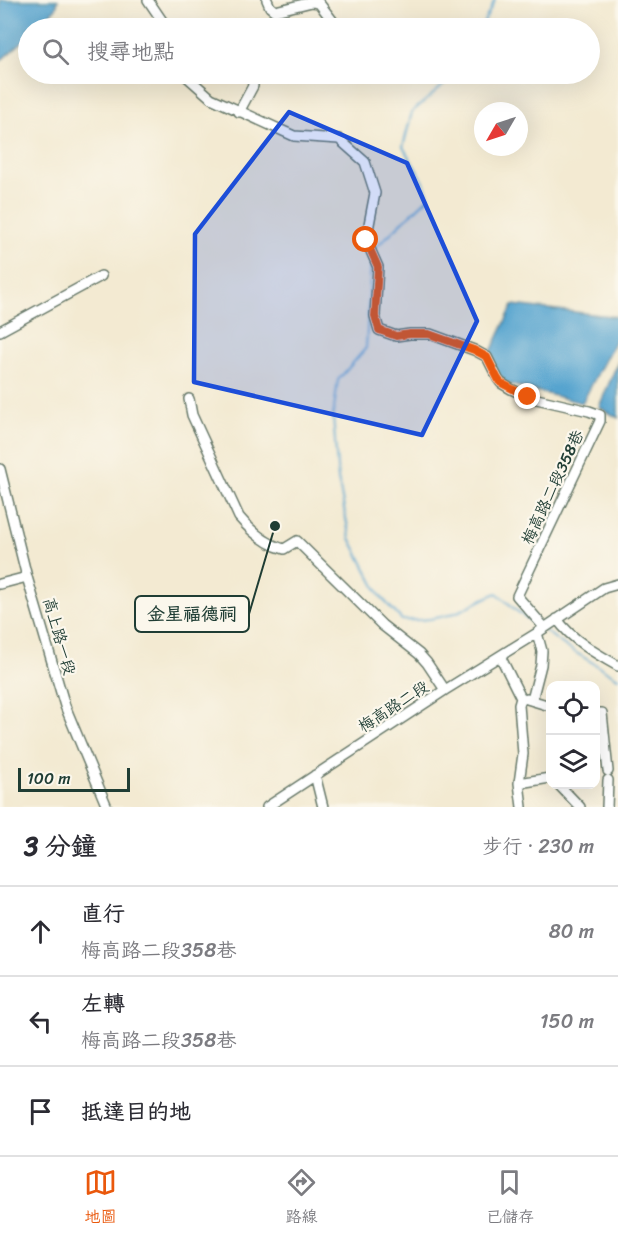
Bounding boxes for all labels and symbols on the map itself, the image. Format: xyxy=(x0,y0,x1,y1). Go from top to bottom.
north arrow xyxy=(474,102,528,156)
route start xyxy=(352,226,378,252)
route end xyxy=(514,383,540,409)
street label: 梅高路二段358巷 xyxy=(513,425,592,550)
street label: 高上路一段 xyxy=(35,594,84,679)
callout: 金星福德祠 xyxy=(135,596,249,632)
text: 金星福德祠 xyxy=(147,598,237,630)
street label: 梅高路二段 xyxy=(352,672,435,740)
scale bar xyxy=(18,765,130,792)

